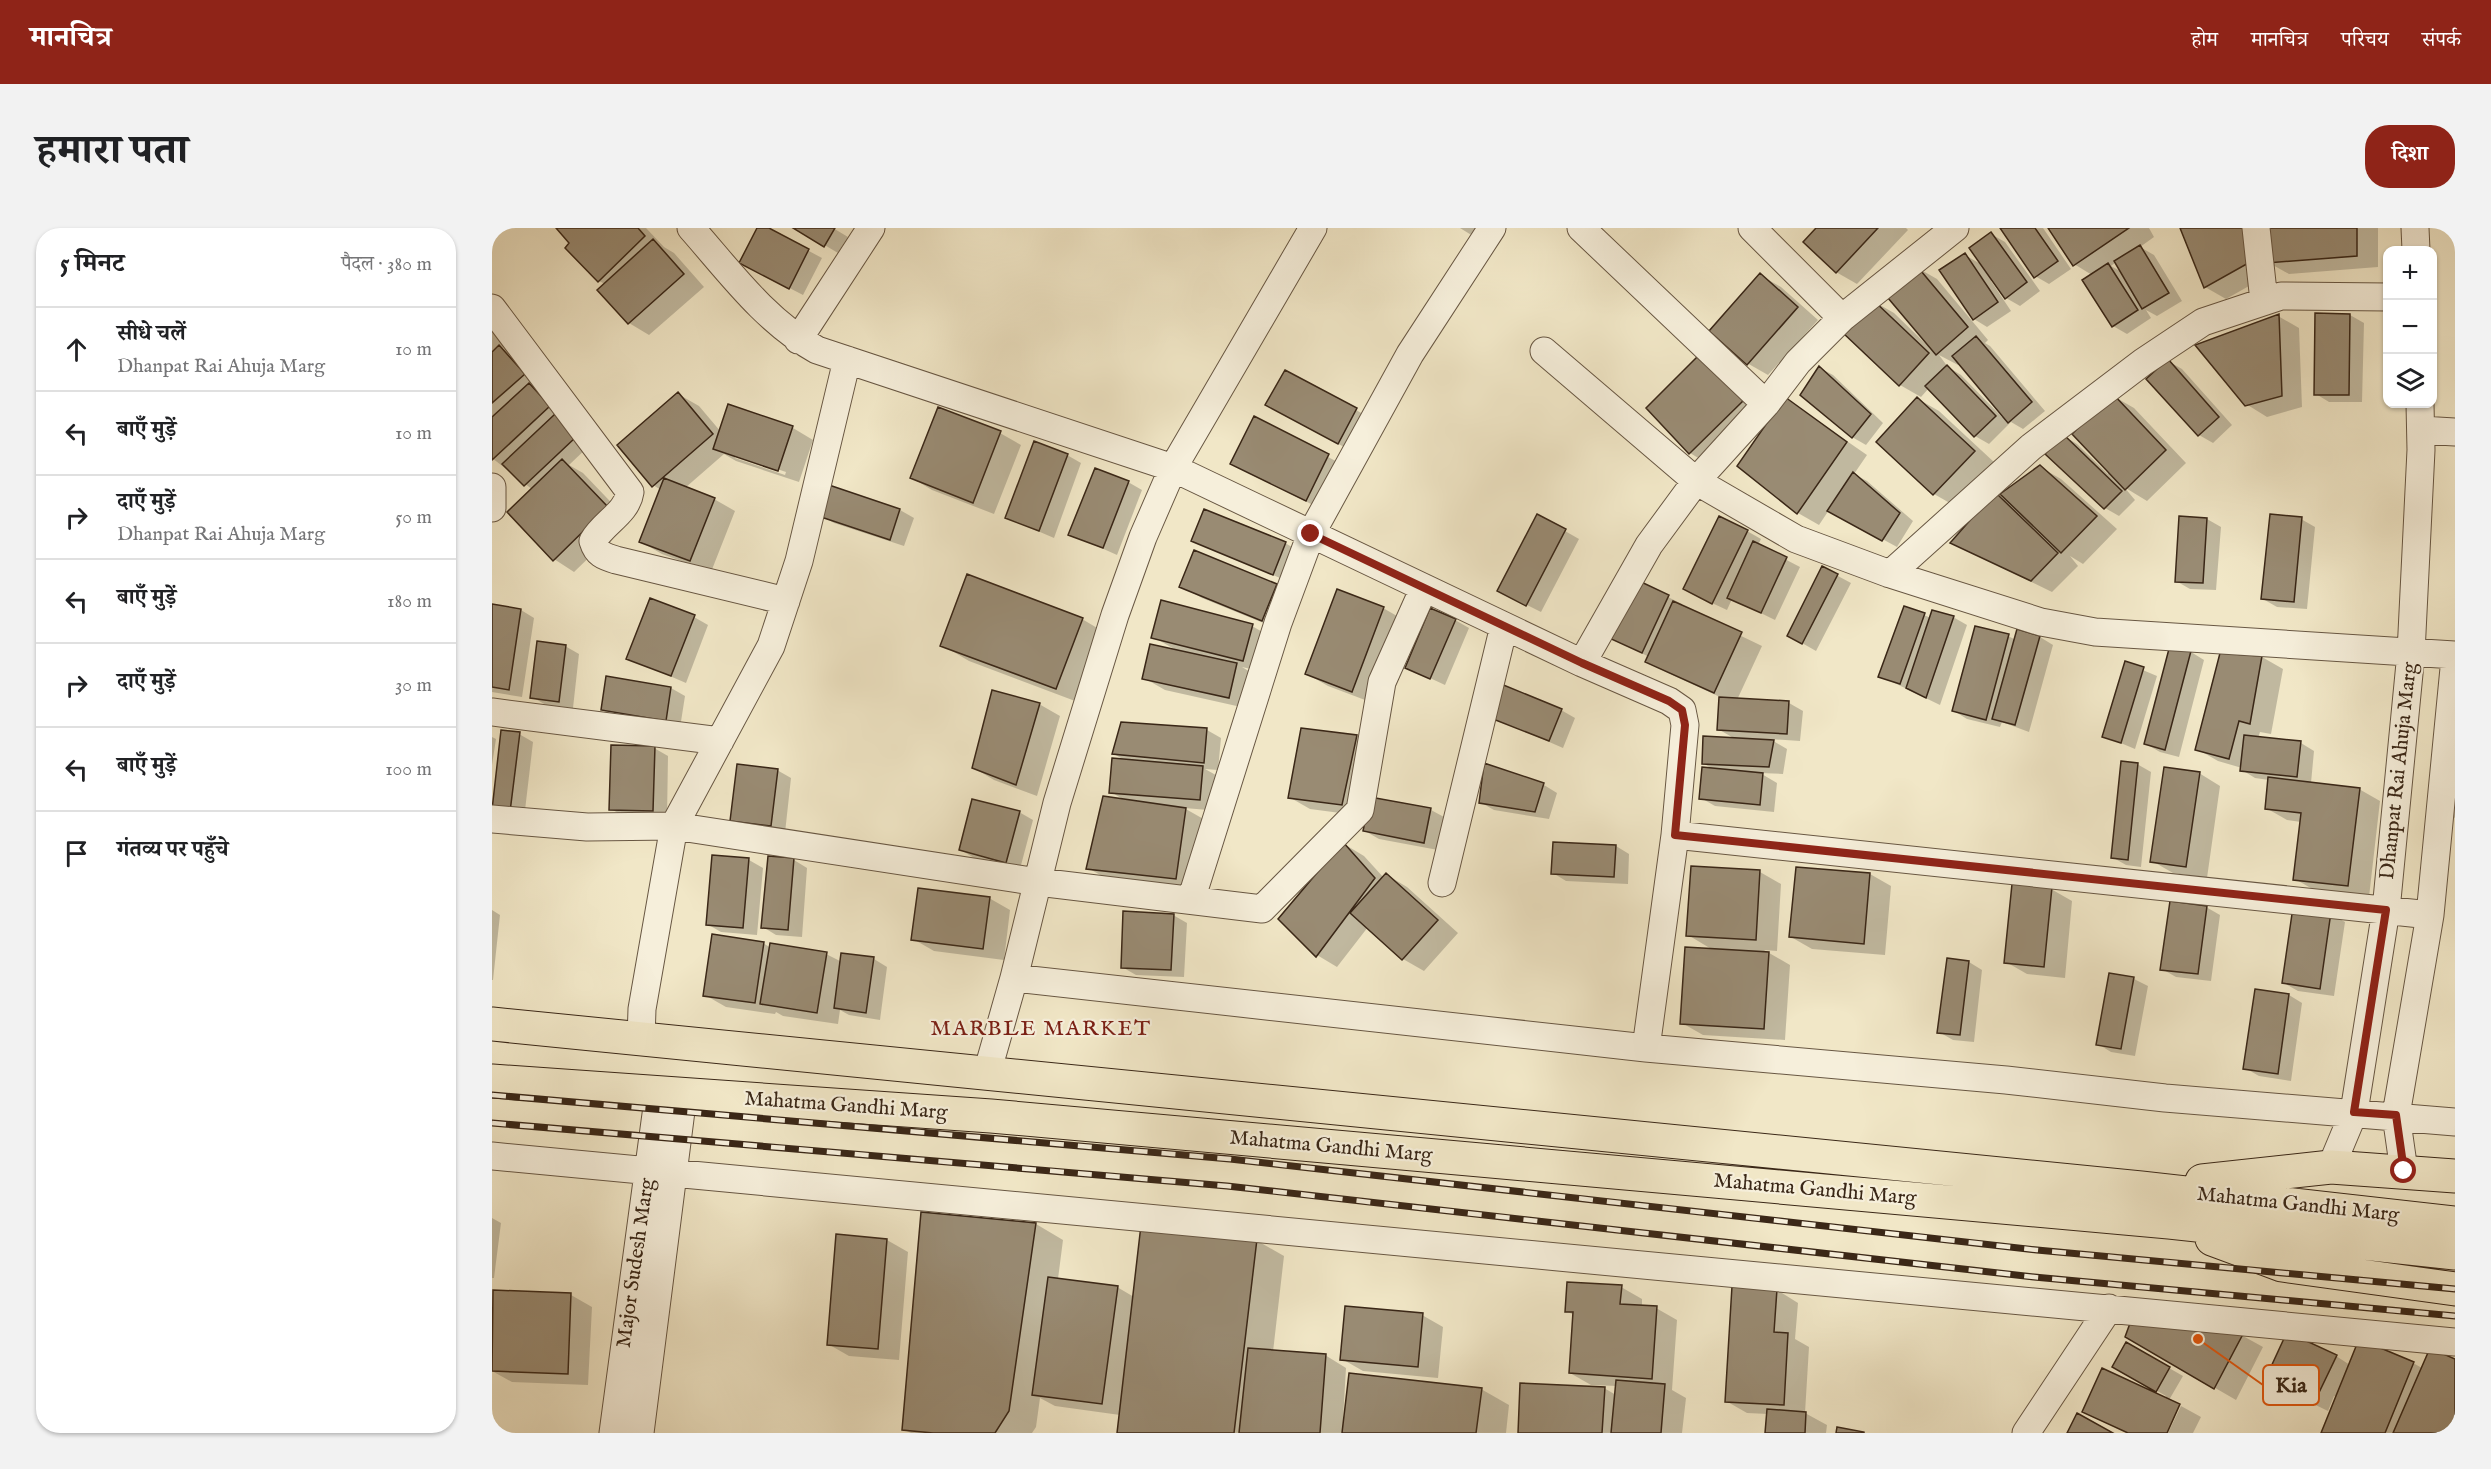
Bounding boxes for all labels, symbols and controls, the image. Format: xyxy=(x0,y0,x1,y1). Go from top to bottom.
text: मानचित्र xyxy=(30,21,112,56)
text: होम xyxy=(2191,27,2218,54)
text: मानचित्र xyxy=(2251,27,2308,54)
text: परिचय xyxy=(2341,27,2389,54)
text: संपर्क xyxy=(2422,27,2461,54)
text: हमारा पता xyxy=(36,125,188,178)
button: दिशा xyxy=(2365,125,2455,188)
map controls xyxy=(2383,246,2437,408)
button: + xyxy=(2383,246,2437,300)
text: 5 मिनट xyxy=(60,247,124,280)
text: पैदल · 380 m xyxy=(341,252,432,277)
button: − xyxy=(2383,300,2437,354)
text: सीधे चलें xyxy=(117,320,186,348)
icon: ahead xyxy=(60,333,93,366)
text: 10 m xyxy=(395,337,432,362)
text: Dhanpat Rai Ahuja Marg xyxy=(117,354,325,379)
button: layers xyxy=(2383,354,2437,408)
text: बाएँ मुड़ें xyxy=(117,416,176,444)
icon: left xyxy=(60,417,93,450)
text: 10 m xyxy=(395,421,432,446)
text: दाएँ मुड़ें xyxy=(117,488,176,516)
icon: right xyxy=(60,501,93,534)
text: 50 m xyxy=(395,505,432,530)
route end xyxy=(1297,520,1323,546)
text: Dhanpat Rai Ahuja Marg xyxy=(117,522,325,547)
text: बाएँ मुड़ें xyxy=(117,584,176,612)
icon: left xyxy=(60,585,93,618)
text: 180 m xyxy=(387,589,432,614)
street label: Dhanpat Rai Ahuja Marg xyxy=(2374,660,2424,881)
text: दाएँ मुड़ें xyxy=(117,668,176,696)
icon: right xyxy=(60,669,93,702)
text: 30 m xyxy=(395,673,432,698)
text: बाएँ मुड़ें xyxy=(117,752,176,780)
icon: left xyxy=(60,753,93,786)
text: 100 m xyxy=(385,757,432,782)
text: गंतव्य पर पहुँचे xyxy=(117,836,228,864)
icon: arrive xyxy=(60,837,93,870)
district label: MARBLE MARKET xyxy=(930,1015,1152,1043)
street label: Mahatma Gandhi Marg xyxy=(743,1085,949,1127)
street label: Mahatma Gandhi Marg xyxy=(1228,1125,1434,1169)
route start xyxy=(2390,1157,2416,1183)
street label: Mahatma Gandhi Marg xyxy=(1712,1168,1918,1212)
street label: Major Sudesh Marg xyxy=(611,1176,661,1350)
street label: Mahatma Gandhi Marg xyxy=(2195,1181,2401,1229)
callout: Kia xyxy=(2263,1365,2319,1405)
text: Kia xyxy=(2275,1372,2307,1400)

